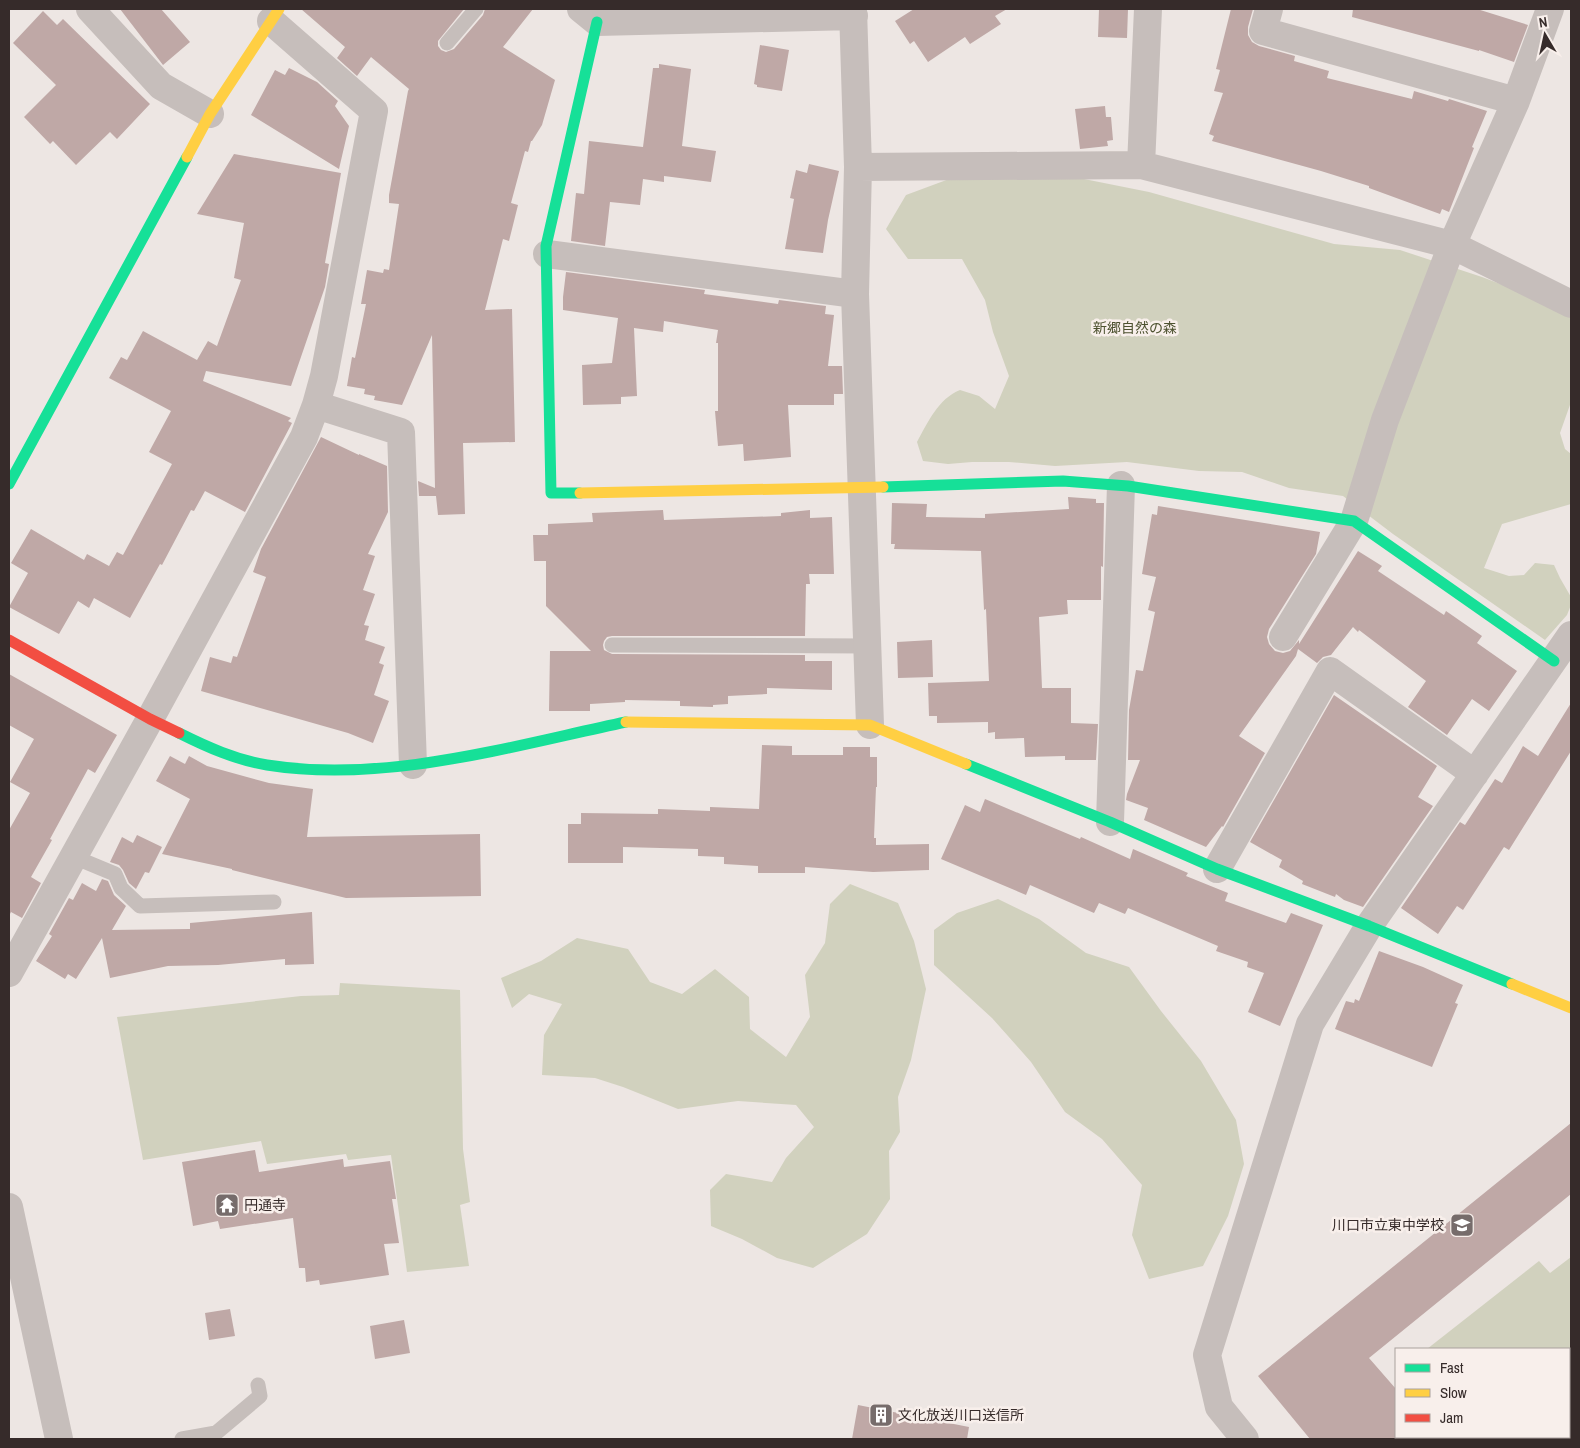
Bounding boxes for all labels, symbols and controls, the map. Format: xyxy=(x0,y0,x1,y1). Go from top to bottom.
north arrow xyxy=(1520,10,1570,60)
text: N xyxy=(1537,13,1548,32)
park label: 新郷自然の森 xyxy=(1093,319,1177,337)
temple icon: 円通寺 xyxy=(214,1192,240,1218)
place label: 円通寺 xyxy=(244,1196,286,1214)
school or university icon: 川口市立東中学校 xyxy=(1449,1212,1475,1238)
place label: 川口市立東中学校 xyxy=(1332,1216,1444,1234)
legend xyxy=(1395,1348,1570,1438)
text: Fast xyxy=(1440,1357,1464,1378)
text: Slow xyxy=(1440,1382,1467,1403)
building icon: 文化放送川口送信所 xyxy=(868,1402,894,1428)
place label: 文化放送川口送信所 xyxy=(898,1406,1024,1424)
text: Jam xyxy=(1440,1407,1463,1428)

